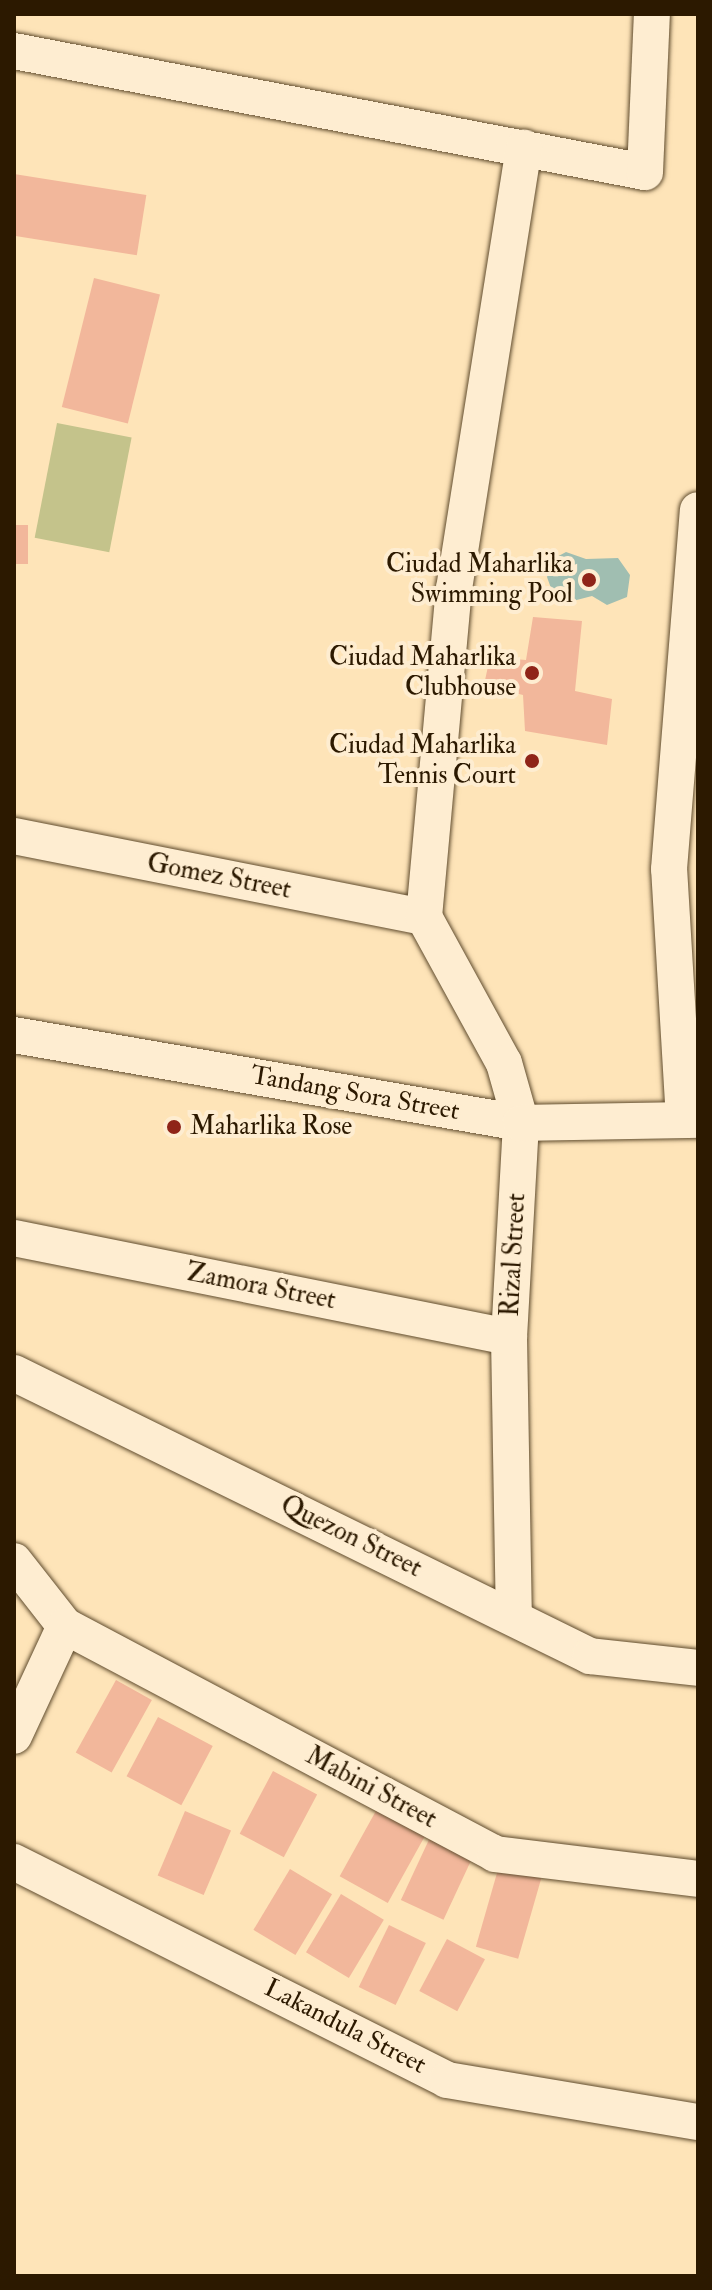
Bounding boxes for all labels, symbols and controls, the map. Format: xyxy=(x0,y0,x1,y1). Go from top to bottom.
place label: Ciudad Maharlika Swimming Pool xyxy=(386,549,573,610)
marker: Ciudad Maharlika Swimming Pool xyxy=(580,571,598,589)
place label: Ciudad Maharlika Clubhouse xyxy=(329,642,516,704)
marker: Ciudad Maharlika Clubhouse xyxy=(523,664,541,682)
place label: Ciudad Maharlika Tennis Court xyxy=(329,730,516,792)
marker: Ciudad Maharlika Tennis Court xyxy=(523,752,541,770)
street label: Gomez Street xyxy=(144,848,294,906)
street label: Tandang Sora Street xyxy=(248,1060,462,1128)
place label: Maharlika Rose xyxy=(190,1111,352,1143)
marker: Maharlika Rose xyxy=(165,1118,183,1136)
street label: Rizal Street xyxy=(495,1192,533,1318)
street label: Zamora Street xyxy=(184,1257,338,1317)
street label: Quezon Street xyxy=(275,1489,427,1585)
street label: Mabini Street xyxy=(300,1740,442,1836)
street label: Lakandula Street xyxy=(259,1973,431,2081)

